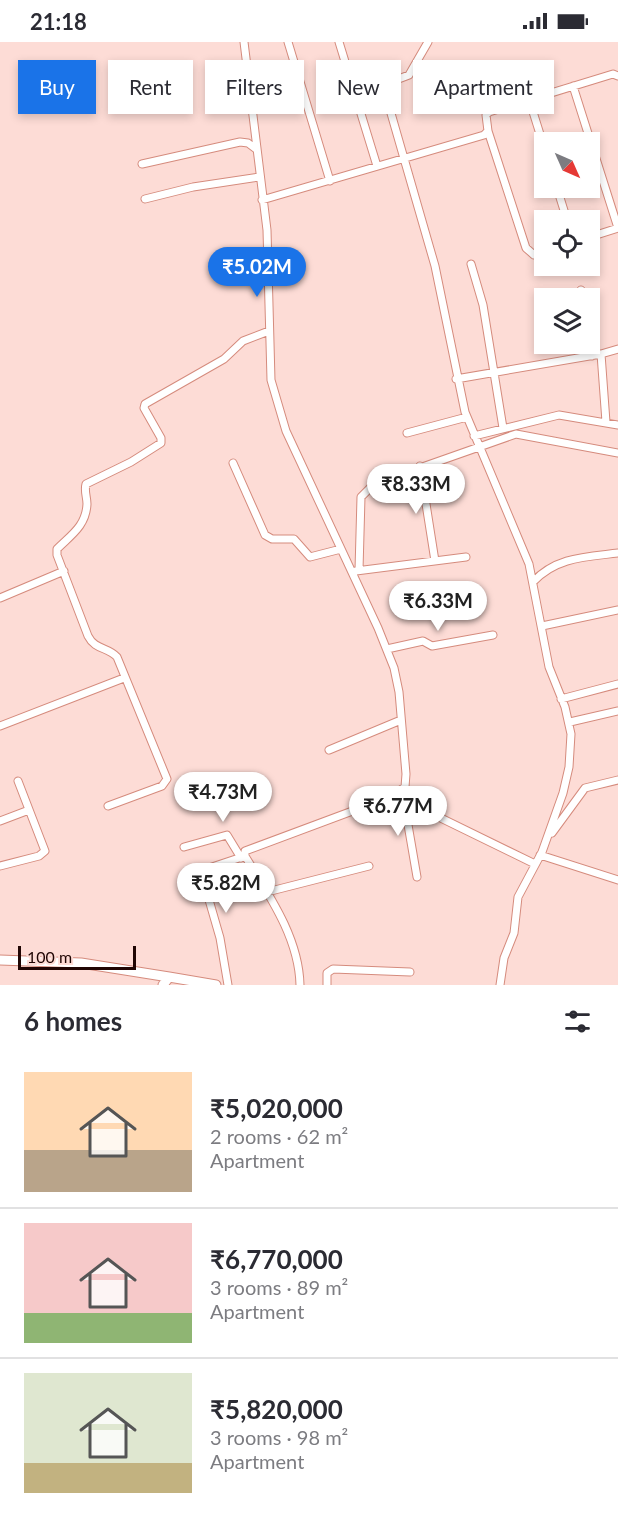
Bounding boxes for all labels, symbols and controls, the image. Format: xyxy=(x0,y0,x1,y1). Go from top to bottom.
text: 21:18 xyxy=(30,8,87,35)
chip: Buy xyxy=(18,60,96,114)
chip: Rent xyxy=(108,60,193,114)
chip: Filters xyxy=(205,60,304,114)
chip: New xyxy=(316,60,401,114)
chip: Apartment xyxy=(413,60,554,114)
north arrow xyxy=(534,132,600,198)
map controls xyxy=(534,132,600,354)
button: locate xyxy=(534,210,600,276)
pin: ₹5.02M xyxy=(208,247,306,298)
text: ₹5.02M xyxy=(222,254,292,278)
button: layers xyxy=(534,288,600,354)
pin: ₹8.33M xyxy=(367,464,465,515)
text: ₹8.33M xyxy=(381,471,451,495)
pin: ₹6.33M xyxy=(389,581,487,632)
text: ₹6.33M xyxy=(403,588,473,612)
pin: ₹4.73M xyxy=(174,772,272,823)
text: ₹4.73M xyxy=(188,779,258,803)
pin: ₹6.77M xyxy=(349,786,447,837)
text: ₹6.77M xyxy=(363,793,433,817)
pin: ₹5.82M xyxy=(177,863,275,914)
text: ₹5.82M xyxy=(191,870,261,894)
scale bar xyxy=(18,943,136,970)
text: 100 m xyxy=(27,947,72,966)
text: 6 homes xyxy=(24,1005,122,1037)
icon: filters xyxy=(561,1005,594,1038)
text: ₹5,020,000 xyxy=(210,1092,343,1124)
icon: home xyxy=(72,1096,144,1168)
text: 2 rooms · 62 m² xyxy=(210,1124,348,1148)
text: Apartment xyxy=(210,1148,304,1172)
text: ₹6,770,000 xyxy=(210,1243,343,1275)
icon: home xyxy=(72,1247,144,1319)
text: 3 rooms · 89 m² xyxy=(210,1275,348,1299)
text: Apartment xyxy=(210,1299,304,1323)
text: ₹5,820,000 xyxy=(210,1393,343,1425)
icon: home xyxy=(72,1397,144,1469)
text: 3 rooms · 98 m² xyxy=(210,1425,348,1449)
text: Apartment xyxy=(210,1449,304,1473)

